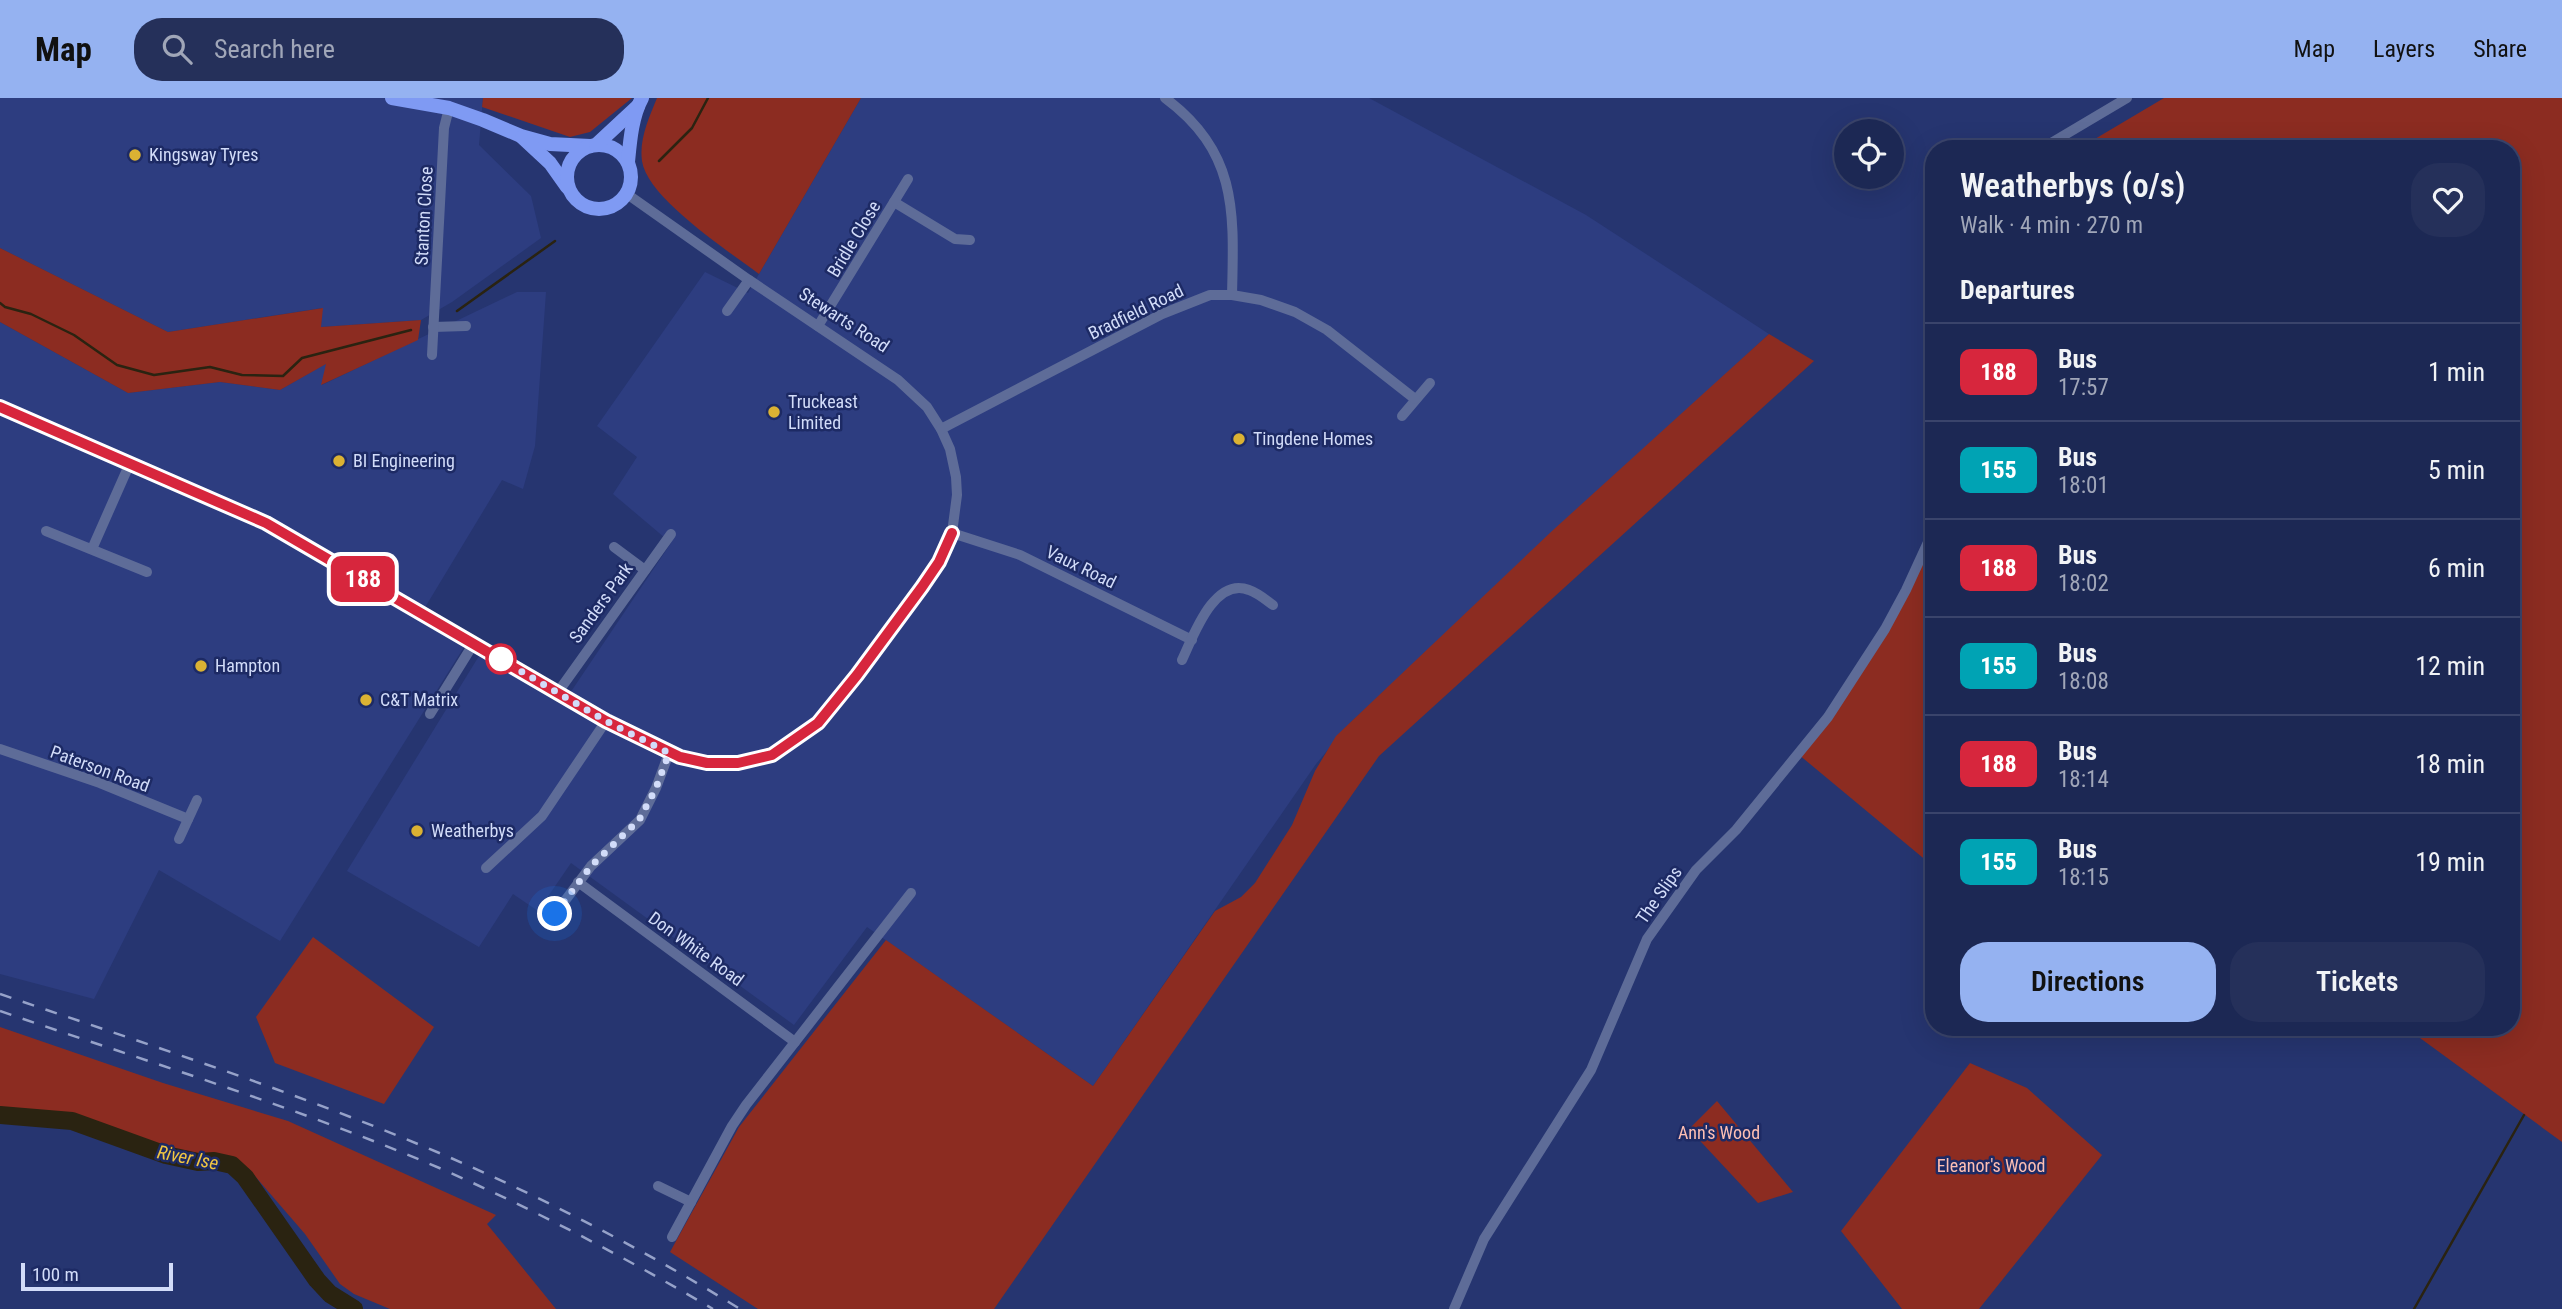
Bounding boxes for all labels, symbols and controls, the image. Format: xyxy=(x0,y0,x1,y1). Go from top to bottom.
search box xyxy=(134,18,624,81)
text: Map xyxy=(35,30,92,69)
icon: search xyxy=(158,30,196,68)
text: Search here xyxy=(214,34,335,64)
text: Map xyxy=(2294,35,2335,63)
text: Layers xyxy=(2373,35,2435,63)
text: Share xyxy=(2473,35,2527,63)
map controls xyxy=(1834,119,1904,189)
button: locate xyxy=(1834,119,1904,189)
place label: Kingsway Tyres xyxy=(149,144,258,165)
marker: Kingsway Tyres xyxy=(127,147,143,163)
button: heart xyxy=(2411,163,2485,237)
street label: Stanton Close xyxy=(410,166,437,266)
text: Weatherbys (o/s) xyxy=(1960,166,2186,205)
street label: Bridle Close xyxy=(823,197,884,281)
text: Walk · 4 min · 270 m xyxy=(1960,212,2143,239)
text: Departures xyxy=(1960,275,2075,305)
street label: Bradfield Road xyxy=(1085,280,1187,344)
street label: Stewarts Road xyxy=(795,283,893,356)
text: Bus xyxy=(2058,344,2097,374)
text: 1 min xyxy=(2428,357,2485,387)
text: 188 xyxy=(1980,358,2017,386)
text: 17:57 xyxy=(2058,374,2109,401)
place label: Truckeast Limited xyxy=(788,391,858,433)
marker: Truckeast Limited xyxy=(766,404,782,420)
place label: Tingdene Homes xyxy=(1253,428,1373,449)
marker: Tingdene Homes xyxy=(1231,431,1247,447)
text: Bus xyxy=(2058,442,2097,472)
place label: BI Engineering xyxy=(353,450,455,471)
marker: BI Engineering xyxy=(331,453,347,469)
text: 5 min xyxy=(2428,455,2485,485)
text: 155 xyxy=(1980,456,2017,484)
text: 18:01 xyxy=(2058,472,2109,499)
text: Bus xyxy=(2058,540,2097,570)
street label: Vaux Road xyxy=(1043,541,1120,592)
text: 6 min xyxy=(2428,553,2485,583)
text: 188 xyxy=(1980,554,2017,582)
line badge: 188 xyxy=(323,556,403,602)
street label: Sanders Park xyxy=(564,559,637,647)
text: 188 xyxy=(345,565,381,593)
text: 18:02 xyxy=(2058,570,2109,597)
text: Bus xyxy=(2058,638,2097,668)
unlabelled marker xyxy=(486,644,516,674)
text: 12 min xyxy=(2415,651,2485,681)
text: 155 xyxy=(1980,652,2017,680)
place label: Hampton xyxy=(215,655,280,676)
marker: Hampton xyxy=(193,658,209,674)
text: 18:08 xyxy=(2058,668,2109,695)
place label: C&T Matrix xyxy=(380,689,458,710)
marker: C&T Matrix xyxy=(358,692,374,708)
text: Bus xyxy=(2058,736,2097,766)
street label: Paterson Road xyxy=(48,741,153,796)
text: 18 min xyxy=(2415,749,2485,779)
text: 188 xyxy=(1980,750,2017,778)
text: 18:14 xyxy=(2058,766,2109,793)
place label: Weatherbys xyxy=(431,820,514,841)
marker: Weatherbys xyxy=(409,823,425,839)
text: Bus xyxy=(2058,834,2097,864)
text: 19 min xyxy=(2415,847,2485,877)
text: 155 xyxy=(1980,848,2017,876)
street label: The Slips xyxy=(1631,862,1686,927)
text: 18:15 xyxy=(2058,864,2109,891)
your location xyxy=(537,896,572,931)
street label: Don White Road xyxy=(645,907,748,990)
button: Directions xyxy=(1960,942,2216,1022)
button: Tickets xyxy=(2230,942,2485,1022)
park label: Ann's Wood xyxy=(1678,1122,1760,1143)
water label: River Ise xyxy=(155,1140,221,1175)
park label: Eleanor's Wood xyxy=(1937,1155,2045,1176)
scale bar xyxy=(21,1260,173,1292)
text: 100 m xyxy=(32,1263,79,1286)

